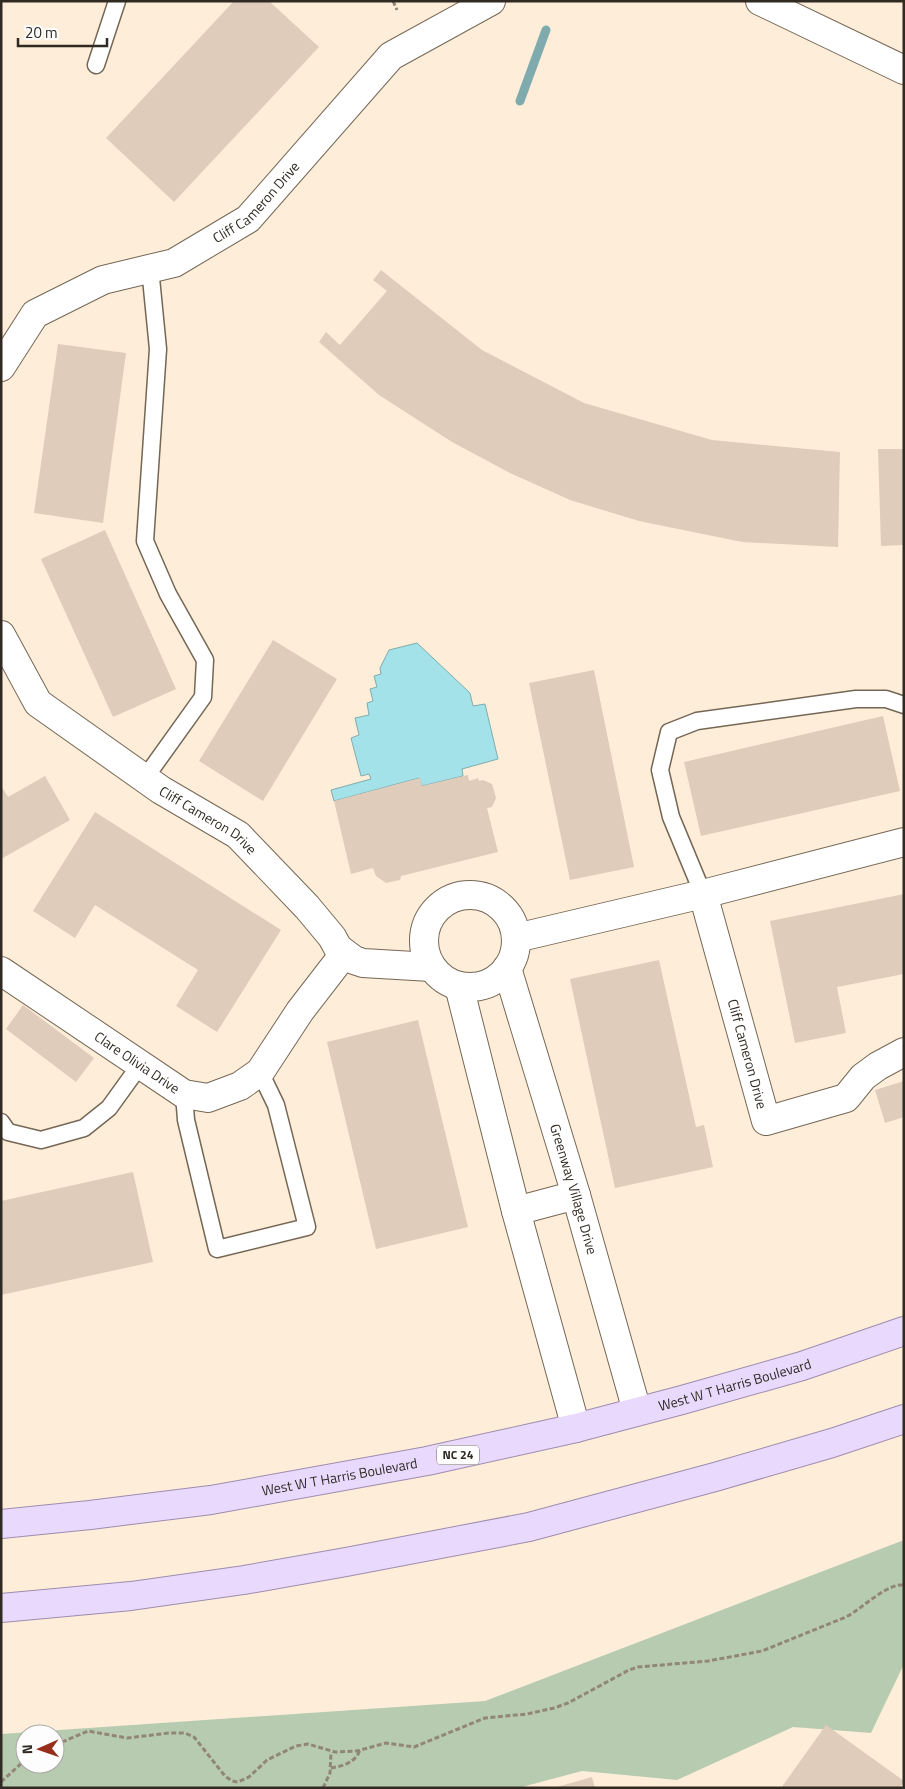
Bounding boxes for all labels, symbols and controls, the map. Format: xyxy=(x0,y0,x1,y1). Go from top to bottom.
scale bar xyxy=(18,15,106,47)
text: 20 m xyxy=(25,21,58,44)
street label: Cliff Cameron Drive xyxy=(208,157,304,248)
street label: Cliff Cameron Drive xyxy=(155,780,262,859)
street label: Cliff Cameron Drive xyxy=(723,996,773,1111)
street label: Clare Olivia Drive xyxy=(90,1026,184,1098)
street label: Greenway Village Drive xyxy=(545,1121,603,1257)
street label: West W T Harris Boulevard xyxy=(656,1353,814,1416)
road number: NC 24 xyxy=(437,1446,479,1464)
street label: West W T Harris Boulevard xyxy=(260,1452,419,1501)
north arrow xyxy=(15,1724,65,1774)
text: N xyxy=(16,1744,37,1755)

